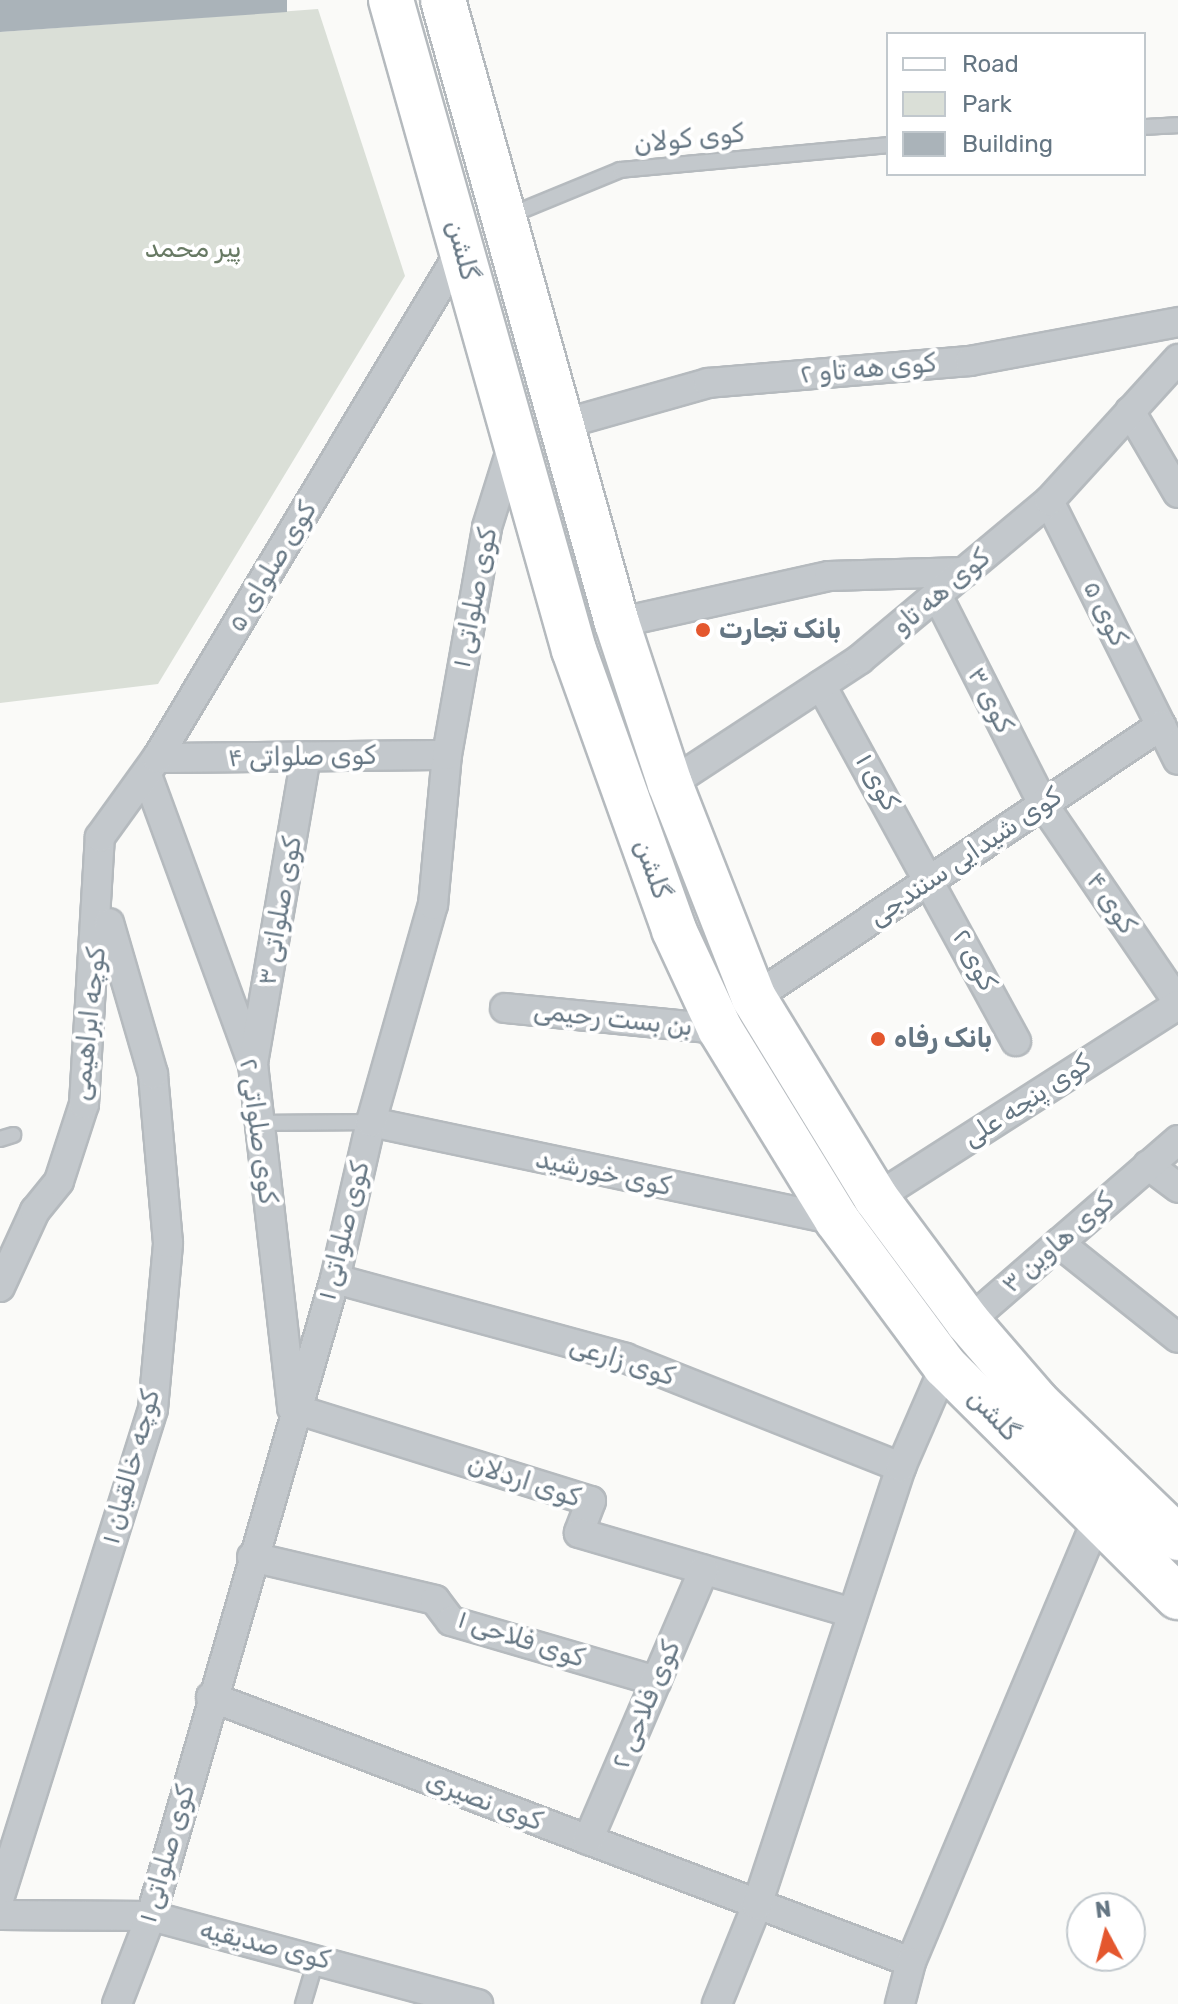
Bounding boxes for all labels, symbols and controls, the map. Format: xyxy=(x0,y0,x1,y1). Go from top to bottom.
legend xyxy=(886,32,1146,176)
text: Road xyxy=(962,50,1019,78)
text: Park xyxy=(962,90,1012,118)
street label: کوی کولان xyxy=(632,118,746,160)
text: Building xyxy=(962,130,1053,158)
street label: گلشن xyxy=(439,217,485,283)
park label: پیر محمد xyxy=(145,233,241,265)
street label: کوی هه تاو ۲ xyxy=(799,348,937,390)
street label: کوی صلوای ۵ xyxy=(221,496,323,638)
street label: کوی صلواتی ۱ xyxy=(446,526,504,670)
street label: کوی هه تاو xyxy=(886,542,996,642)
street label: کوی ۵ xyxy=(1076,575,1134,651)
place label: بانک تجارت xyxy=(719,614,841,646)
marker: بانک تجارت xyxy=(694,621,712,639)
street label: کوی ۳ xyxy=(960,662,1020,738)
street label: کوی صلواتی ۴ xyxy=(228,740,376,774)
street label: کوی ۱ xyxy=(848,748,906,816)
street label: کوی شیدایی سنندجی xyxy=(863,781,1067,933)
street label: کوی صلواتی ۳ xyxy=(252,834,308,988)
street label: گلشن xyxy=(627,835,677,903)
street label: کوی ۴ xyxy=(1079,867,1143,939)
street label: کوی ۲ xyxy=(945,924,1003,996)
street label: کوچه ابراهیمی xyxy=(65,946,113,1102)
street label: بن بست رحیمی xyxy=(532,995,694,1043)
place label: بانک رفاه xyxy=(894,1023,992,1055)
marker: بانک رفاه xyxy=(869,1030,887,1048)
street label: کوی پنجه علی xyxy=(957,1048,1097,1154)
street label: کوی صلواتی ۲ xyxy=(232,1056,284,1206)
street label: کوی خورشید xyxy=(532,1143,674,1203)
street label: کوی صلواتی ۱ xyxy=(312,1159,376,1303)
street label: کوی هاوین ۳ xyxy=(996,1186,1120,1300)
street label: کوی زارعی xyxy=(566,1329,678,1393)
street label: گلشن xyxy=(961,1383,1025,1447)
street label: کوچه خالقیان ۱ xyxy=(95,1386,167,1548)
street label: کوی اردلان xyxy=(464,1448,584,1514)
street label: کوی فلاحی ۱ xyxy=(454,1604,588,1674)
street label: کوی فلاحی ۲ xyxy=(605,1636,687,1774)
street label: کوی نصیری xyxy=(421,1765,547,1837)
street label: کوی صلواتی ۱ xyxy=(132,1782,202,1926)
north arrow xyxy=(1066,1892,1146,1972)
text: N xyxy=(1094,1895,1113,1924)
street label: کوی صدیقیه xyxy=(197,1914,333,1976)

